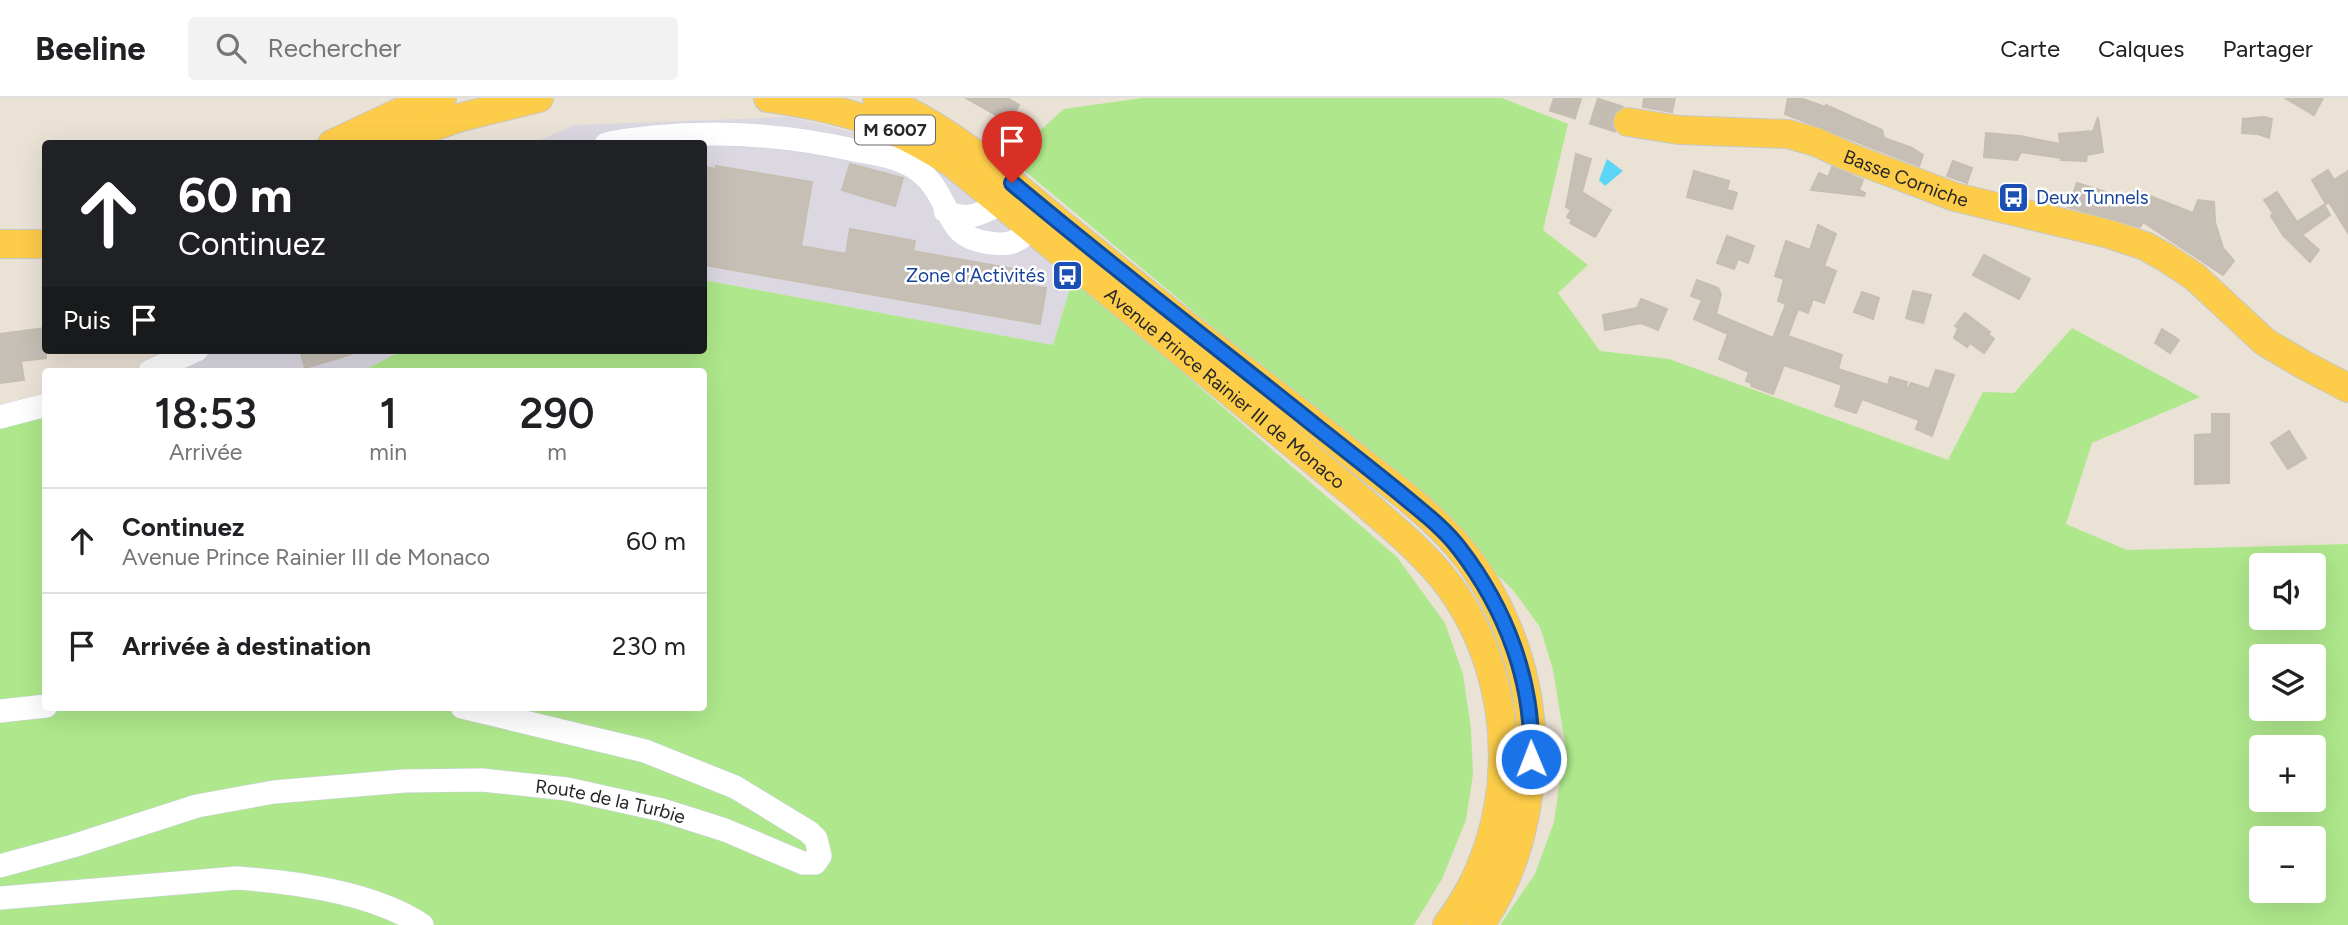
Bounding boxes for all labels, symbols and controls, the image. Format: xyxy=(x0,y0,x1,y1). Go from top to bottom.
search box xyxy=(188,17,678,80)
text: Beeline xyxy=(35,29,146,68)
icon: search xyxy=(212,29,250,67)
text: Rechercher xyxy=(268,32,401,64)
text: Carte xyxy=(2000,34,2060,63)
text: Calques xyxy=(2098,34,2184,63)
text: Partager xyxy=(2222,34,2313,63)
pin xyxy=(982,111,1042,183)
road number: M 6007 xyxy=(855,115,935,144)
icon: arrive xyxy=(993,122,1031,160)
street label: Basse Corniche xyxy=(1840,144,1971,211)
text: 60 m xyxy=(178,165,293,224)
icon: ahead xyxy=(63,168,154,259)
bus stop icon: Deux Tunnels xyxy=(1996,180,2030,214)
place label: Deux Tunnels xyxy=(2036,186,2149,209)
text: Continuez xyxy=(178,225,326,263)
bus stop icon: Zone d'Activités xyxy=(1051,258,1085,292)
place label: Zone d'Activités xyxy=(906,264,1045,287)
street label: Avenue Prince Rainier III de Monaco xyxy=(1100,282,1350,494)
icon: arrive xyxy=(125,301,163,339)
text: Puis xyxy=(63,304,111,336)
text: 18:53 xyxy=(154,388,257,439)
text: 1 xyxy=(379,388,397,439)
text: 290 xyxy=(519,388,595,439)
text: Arrivée xyxy=(169,438,242,466)
text: min xyxy=(369,438,407,466)
text: m xyxy=(547,438,567,466)
text: Continuez xyxy=(122,511,244,543)
icon: ahead xyxy=(63,522,101,560)
text: 60 m xyxy=(626,525,686,557)
text: Avenue Prince Rainier III de Monaco xyxy=(122,543,490,571)
map controls xyxy=(2249,553,2326,903)
button: sound xyxy=(2249,553,2326,630)
icon: arrive xyxy=(63,627,101,665)
text: Arrivée à destination xyxy=(122,630,371,662)
text: 230 m xyxy=(612,630,686,662)
button: layers xyxy=(2249,644,2326,721)
position arrow xyxy=(1494,722,1568,796)
button: + xyxy=(2249,735,2326,812)
street label: Route de la Turbie xyxy=(534,774,688,828)
button: − xyxy=(2249,826,2326,903)

